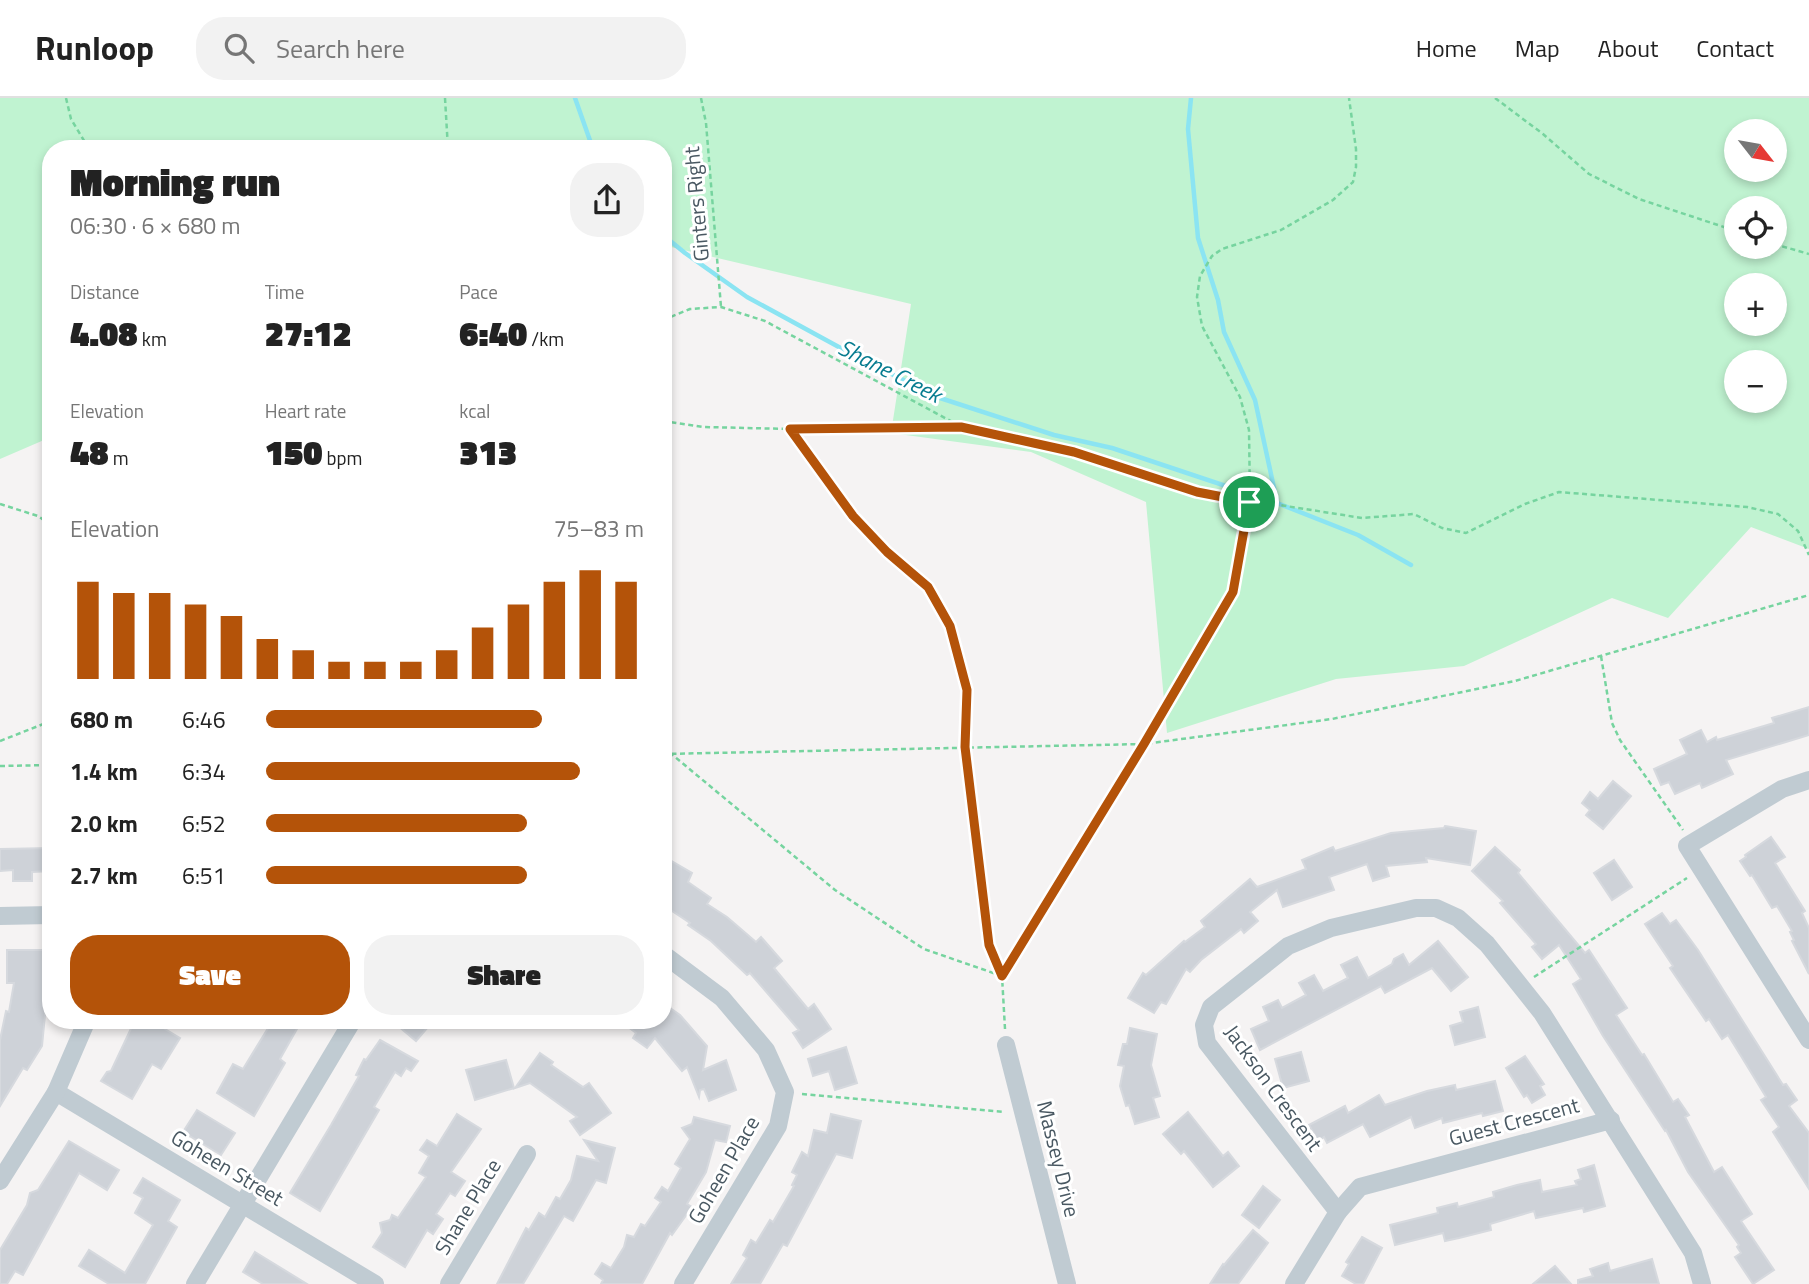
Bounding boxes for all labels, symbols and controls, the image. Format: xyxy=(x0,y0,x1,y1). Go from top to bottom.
search box xyxy=(196,17,686,80)
text: Runloop xyxy=(35,23,154,73)
icon: search xyxy=(220,29,258,67)
text: Search here xyxy=(276,29,405,68)
text: Home xyxy=(1416,30,1477,66)
text: Map xyxy=(1515,30,1560,66)
text: About xyxy=(1598,30,1658,66)
text: Contact xyxy=(1696,30,1774,66)
north arrow xyxy=(1724,119,1787,182)
map controls xyxy=(1724,119,1787,413)
street label: Ginters Right xyxy=(675,145,717,263)
text: Morning run xyxy=(70,153,280,211)
button: share xyxy=(570,163,644,237)
button: locate xyxy=(1724,196,1787,259)
text: 06:30 · 6 × 680 m xyxy=(70,208,240,243)
button: + xyxy=(1724,273,1787,336)
text: Distance xyxy=(70,277,139,306)
text: Time xyxy=(265,277,304,306)
text: Pace xyxy=(459,277,498,306)
text: 4.08 xyxy=(70,306,138,360)
text: 27:12 xyxy=(265,306,352,360)
text: 6:40 xyxy=(459,306,527,360)
text: km xyxy=(138,324,167,353)
text: /km xyxy=(527,324,564,353)
water label: Shane Creek xyxy=(833,330,950,413)
button: − xyxy=(1724,350,1787,413)
text: Elevation xyxy=(70,396,144,425)
text: Heart rate xyxy=(265,396,346,425)
text: kcal xyxy=(459,396,490,425)
text: 48 xyxy=(70,425,109,479)
text: 150 xyxy=(265,425,322,479)
text: 313 xyxy=(459,425,517,479)
text: m xyxy=(109,443,129,472)
text: bpm xyxy=(322,443,363,472)
pin xyxy=(1219,472,1279,532)
icon: arrive xyxy=(1230,483,1268,521)
text: Elevation xyxy=(70,511,159,546)
text: 75–83 m xyxy=(554,511,644,546)
text: 680 m xyxy=(70,702,133,737)
text: 6:46 xyxy=(182,702,226,737)
text: 1.4 km xyxy=(70,754,138,789)
text: 6:34 xyxy=(182,754,226,789)
text: 2.0 km xyxy=(70,806,138,841)
text: 6:52 xyxy=(182,806,226,841)
text: 2.7 km xyxy=(70,858,138,893)
text: 6:51 xyxy=(182,858,226,893)
button: Save xyxy=(70,935,350,1015)
button: Share xyxy=(364,935,644,1015)
street label: Jackson Crescent xyxy=(1217,1018,1331,1158)
street label: Guest Crescent xyxy=(1445,1088,1583,1154)
street label: Massey Drive xyxy=(1029,1097,1089,1220)
street label: Goheen Place xyxy=(679,1110,767,1229)
street label: Goheen Street xyxy=(165,1121,291,1214)
street label: Shane Place xyxy=(426,1152,508,1261)

